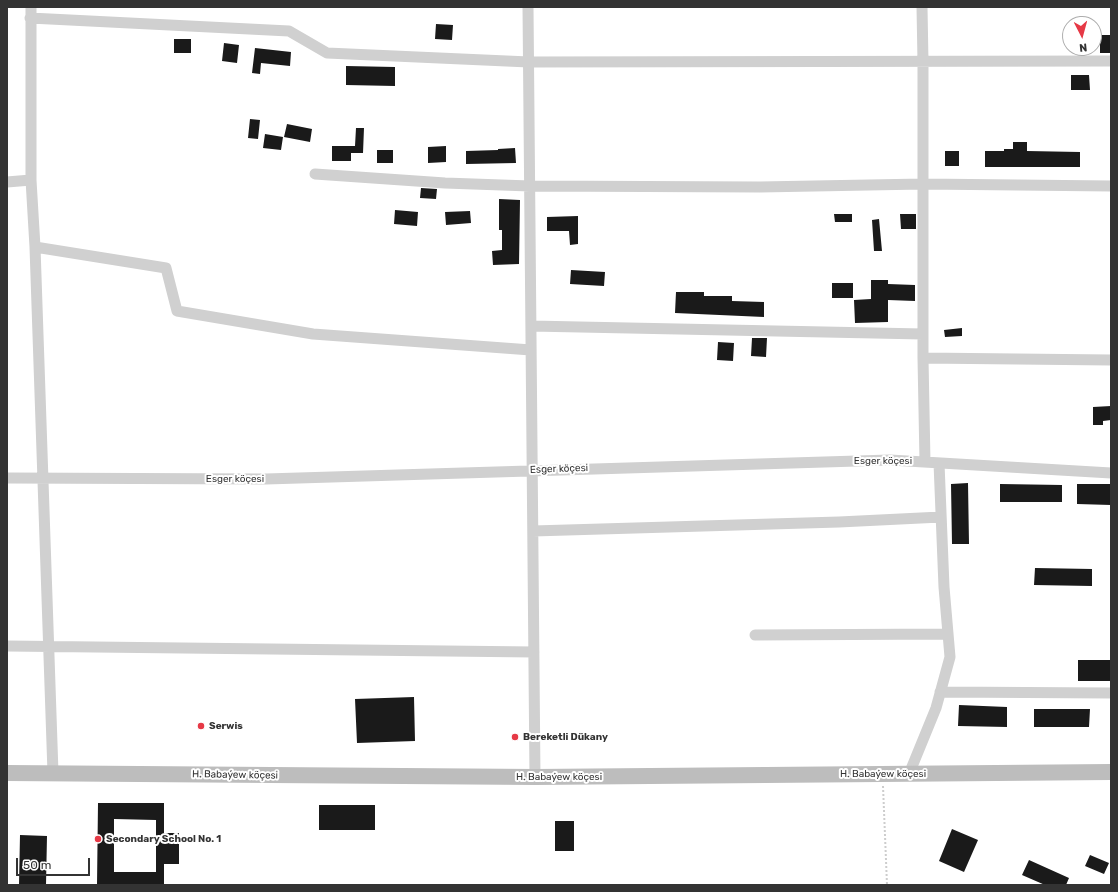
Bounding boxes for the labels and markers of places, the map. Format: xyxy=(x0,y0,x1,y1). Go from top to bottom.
place label: Serwis xyxy=(209,720,243,732)
marker: Serwis xyxy=(196,721,206,731)
place label: Bereketli Dükany xyxy=(523,731,608,743)
marker: Bereketli Dükany xyxy=(510,732,520,742)
place label: Secondary School No. 1 xyxy=(106,833,221,845)
marker: Secondary School No. 1 xyxy=(93,834,103,844)

